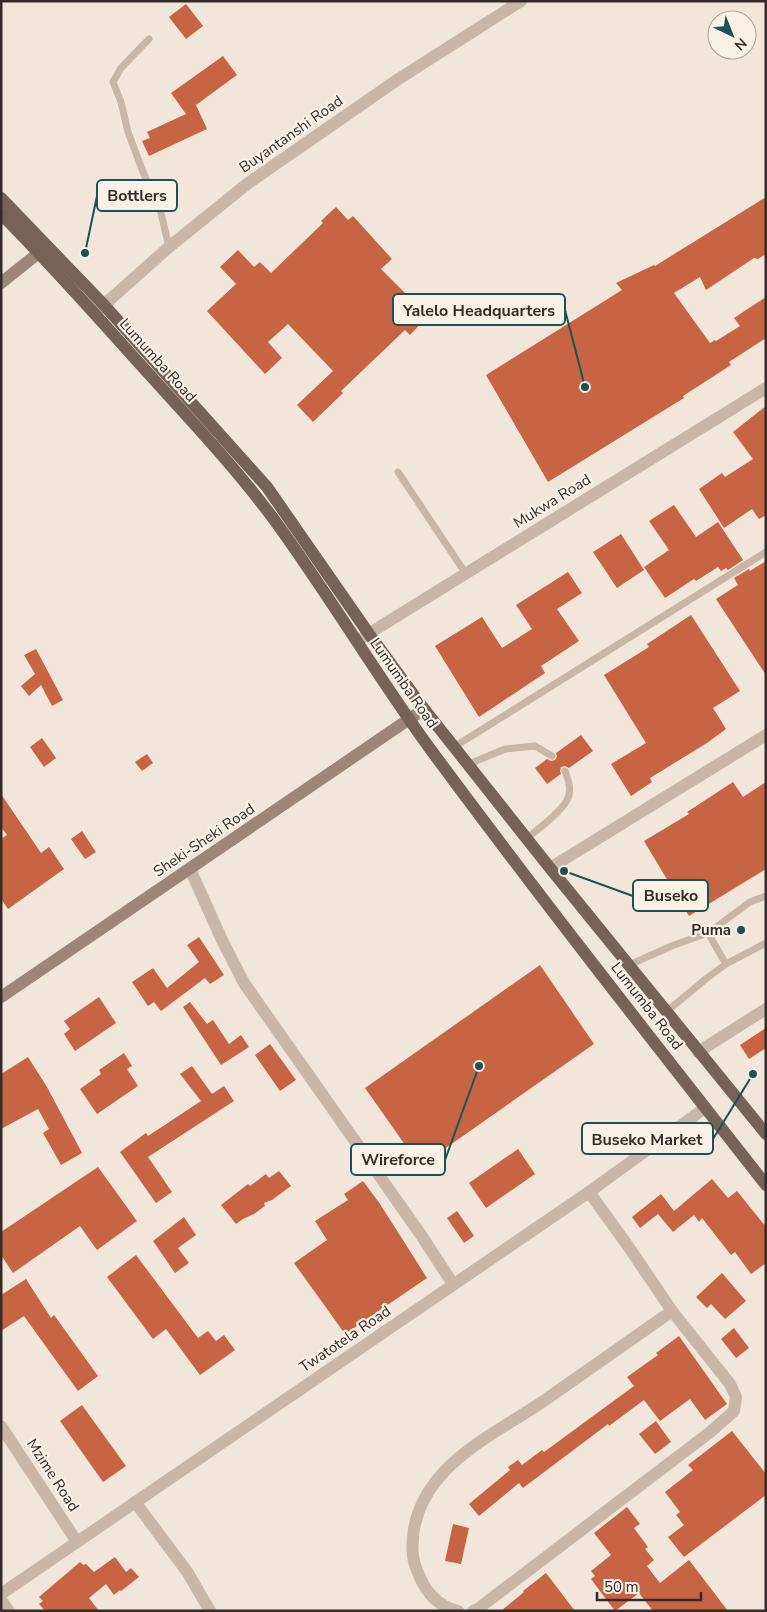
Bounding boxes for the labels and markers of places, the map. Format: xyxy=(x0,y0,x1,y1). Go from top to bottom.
callout: Bottlers xyxy=(97,180,177,211)
callout: Yalelo Headquarters xyxy=(393,294,565,325)
callout: Buseko xyxy=(633,880,708,911)
place label: Puma xyxy=(691,920,731,940)
marker: Puma xyxy=(735,924,747,936)
callout: Buseko Market xyxy=(582,1123,713,1154)
callout: Wireforce xyxy=(351,1144,445,1175)

